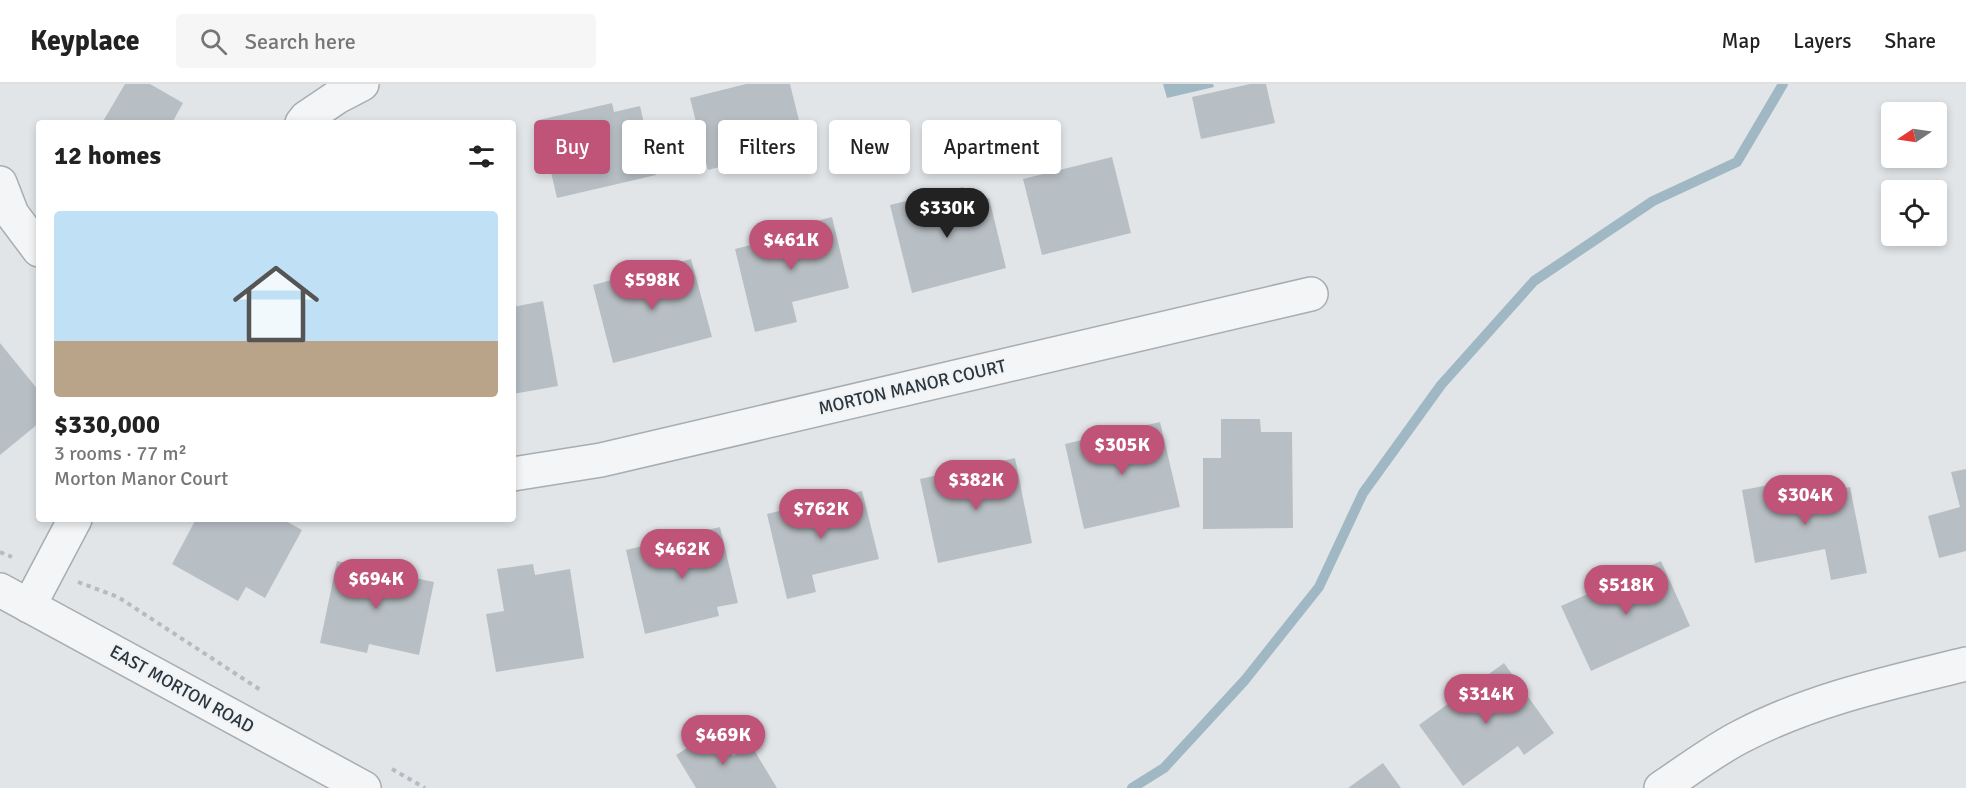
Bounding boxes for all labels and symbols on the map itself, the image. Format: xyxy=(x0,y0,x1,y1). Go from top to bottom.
north arrow xyxy=(1881,102,1947,168)
pin: $330K xyxy=(905,188,989,239)
pin: $461K xyxy=(749,220,833,271)
pin: $598K xyxy=(610,260,694,311)
street label: MORTON MANOR COURT xyxy=(816,355,1008,419)
pin: $305K xyxy=(1080,425,1164,476)
pin: $382K xyxy=(934,460,1018,511)
pin: $304K xyxy=(1763,475,1847,526)
pin: $762K xyxy=(779,489,863,540)
pin: $462K xyxy=(640,529,724,580)
pin: $694K xyxy=(334,559,418,610)
pin: $518K xyxy=(1584,565,1668,616)
street label: EAST MORTON ROAD xyxy=(106,640,258,738)
pin: $314K xyxy=(1444,674,1528,725)
pin: $469K xyxy=(681,715,765,766)

